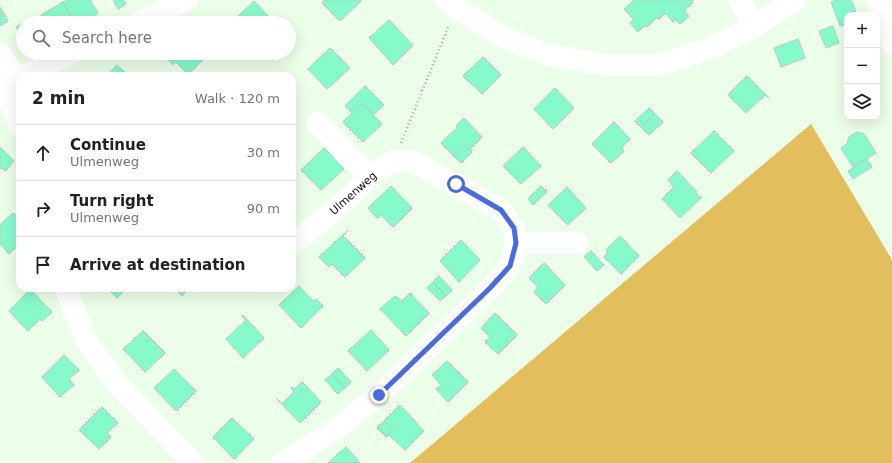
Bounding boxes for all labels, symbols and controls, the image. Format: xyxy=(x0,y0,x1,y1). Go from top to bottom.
map controls xyxy=(844,12,880,120)
button: + xyxy=(844,12,880,48)
search box xyxy=(16,16,296,60)
icon: search xyxy=(30,27,52,49)
text: Search here xyxy=(62,29,152,47)
button: − xyxy=(844,48,880,84)
button: layers xyxy=(844,84,880,120)
text: 2 min xyxy=(32,88,85,108)
text: Walk · 120 m xyxy=(195,91,280,106)
text: Continue xyxy=(70,136,146,154)
icon: ahead xyxy=(32,142,54,164)
text: 30 m xyxy=(247,145,280,160)
text: Ulmenweg xyxy=(70,154,139,169)
street label: Ulmenweg xyxy=(327,169,379,218)
route start xyxy=(447,175,465,193)
text: Turn right xyxy=(70,192,154,210)
icon: right xyxy=(32,198,54,220)
text: 90 m xyxy=(247,201,280,216)
text: Ulmenweg xyxy=(70,210,139,225)
icon: arrive xyxy=(32,254,54,276)
text: Arrive at destination xyxy=(70,256,245,274)
route end xyxy=(370,386,388,404)

